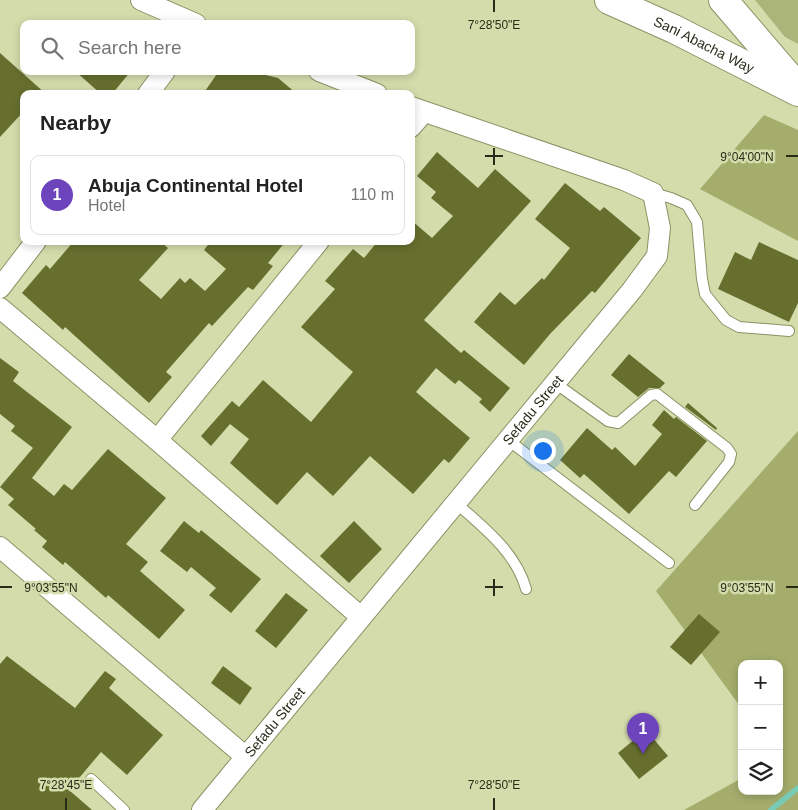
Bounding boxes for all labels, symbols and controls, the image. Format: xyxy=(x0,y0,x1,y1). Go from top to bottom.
street label: Sani Abacha Way xyxy=(651,13,757,76)
text: 7°28'50"E xyxy=(468,18,520,32)
search box xyxy=(20,20,415,75)
icon: search xyxy=(38,34,66,62)
text: Search here xyxy=(78,37,182,58)
text: Nearby xyxy=(40,111,111,134)
text: 9°04'00"N xyxy=(720,150,774,164)
text: Abuja Continental Hotel xyxy=(88,175,303,196)
text: 1 xyxy=(53,186,61,203)
text: 110 m xyxy=(351,186,394,203)
text: Hotel xyxy=(88,197,125,214)
street label: Sefadu Street xyxy=(499,372,566,448)
your location xyxy=(530,438,556,464)
text: 9°03'55"N xyxy=(24,581,78,595)
text: 9°03'55"N xyxy=(720,581,774,595)
map controls xyxy=(738,660,783,795)
button: + xyxy=(738,660,783,705)
street label: Sefadu Street xyxy=(241,684,308,760)
button: − xyxy=(738,705,783,750)
pin: 1 xyxy=(627,713,659,754)
button: layers xyxy=(738,750,783,795)
text: 7°28'45"E xyxy=(40,778,92,792)
text: 7°28'50"E xyxy=(468,778,520,792)

